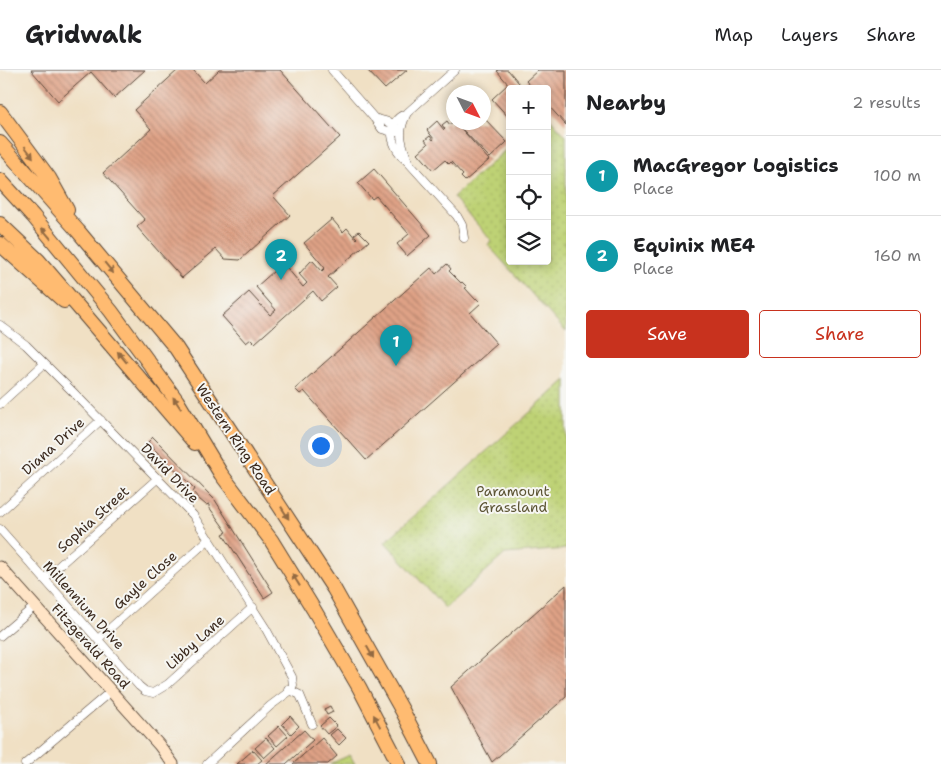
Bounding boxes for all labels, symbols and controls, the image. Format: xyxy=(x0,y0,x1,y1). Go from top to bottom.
text: Gridwalk xyxy=(25,19,142,51)
text: Map xyxy=(715,23,753,47)
text: Layers xyxy=(781,23,838,47)
text: Share xyxy=(866,23,916,47)
north arrow xyxy=(446,85,491,130)
map controls xyxy=(506,85,551,265)
button: + xyxy=(506,85,551,130)
text: Nearby xyxy=(586,89,666,117)
text: 2 results xyxy=(852,92,921,113)
button: − xyxy=(506,130,551,175)
one-way arrow xyxy=(24,145,34,159)
text: MacGregor Logistics xyxy=(633,153,839,178)
text: 1 xyxy=(598,165,606,186)
text: 100 m xyxy=(873,165,921,186)
button: locate xyxy=(506,175,551,220)
text: Place xyxy=(633,178,674,199)
button: layers xyxy=(506,220,551,265)
one-way arrow xyxy=(41,226,52,239)
text: Equinix ME4 xyxy=(633,233,755,258)
pin: 2 xyxy=(265,239,297,280)
text: 2 xyxy=(596,245,608,266)
text: 160 m xyxy=(874,245,921,266)
text: Place xyxy=(633,258,674,279)
one-way arrow xyxy=(103,262,114,275)
button: Save xyxy=(586,310,749,358)
button: Share xyxy=(759,310,921,358)
pin: 1 xyxy=(380,325,412,366)
one-way arrow xyxy=(116,351,128,363)
street label: Western Ring Road xyxy=(192,380,280,498)
one-way arrow xyxy=(173,396,182,410)
street label: Diana Drive xyxy=(18,413,88,479)
your location xyxy=(308,433,334,459)
street label: David Drive xyxy=(137,439,203,507)
street label: Sophia Street xyxy=(53,482,133,556)
park label: Paramount Grassland xyxy=(476,482,550,516)
one-way arrow xyxy=(280,507,290,520)
street label: Gayle Close xyxy=(109,547,181,613)
street label: Millennium Drive xyxy=(39,557,129,653)
one-way arrow xyxy=(291,573,300,587)
street label: Fitzgerald Road xyxy=(48,600,134,693)
street label: Libby Lane xyxy=(162,611,228,673)
one-way arrow xyxy=(366,644,374,659)
one-way arrow xyxy=(373,714,381,728)

